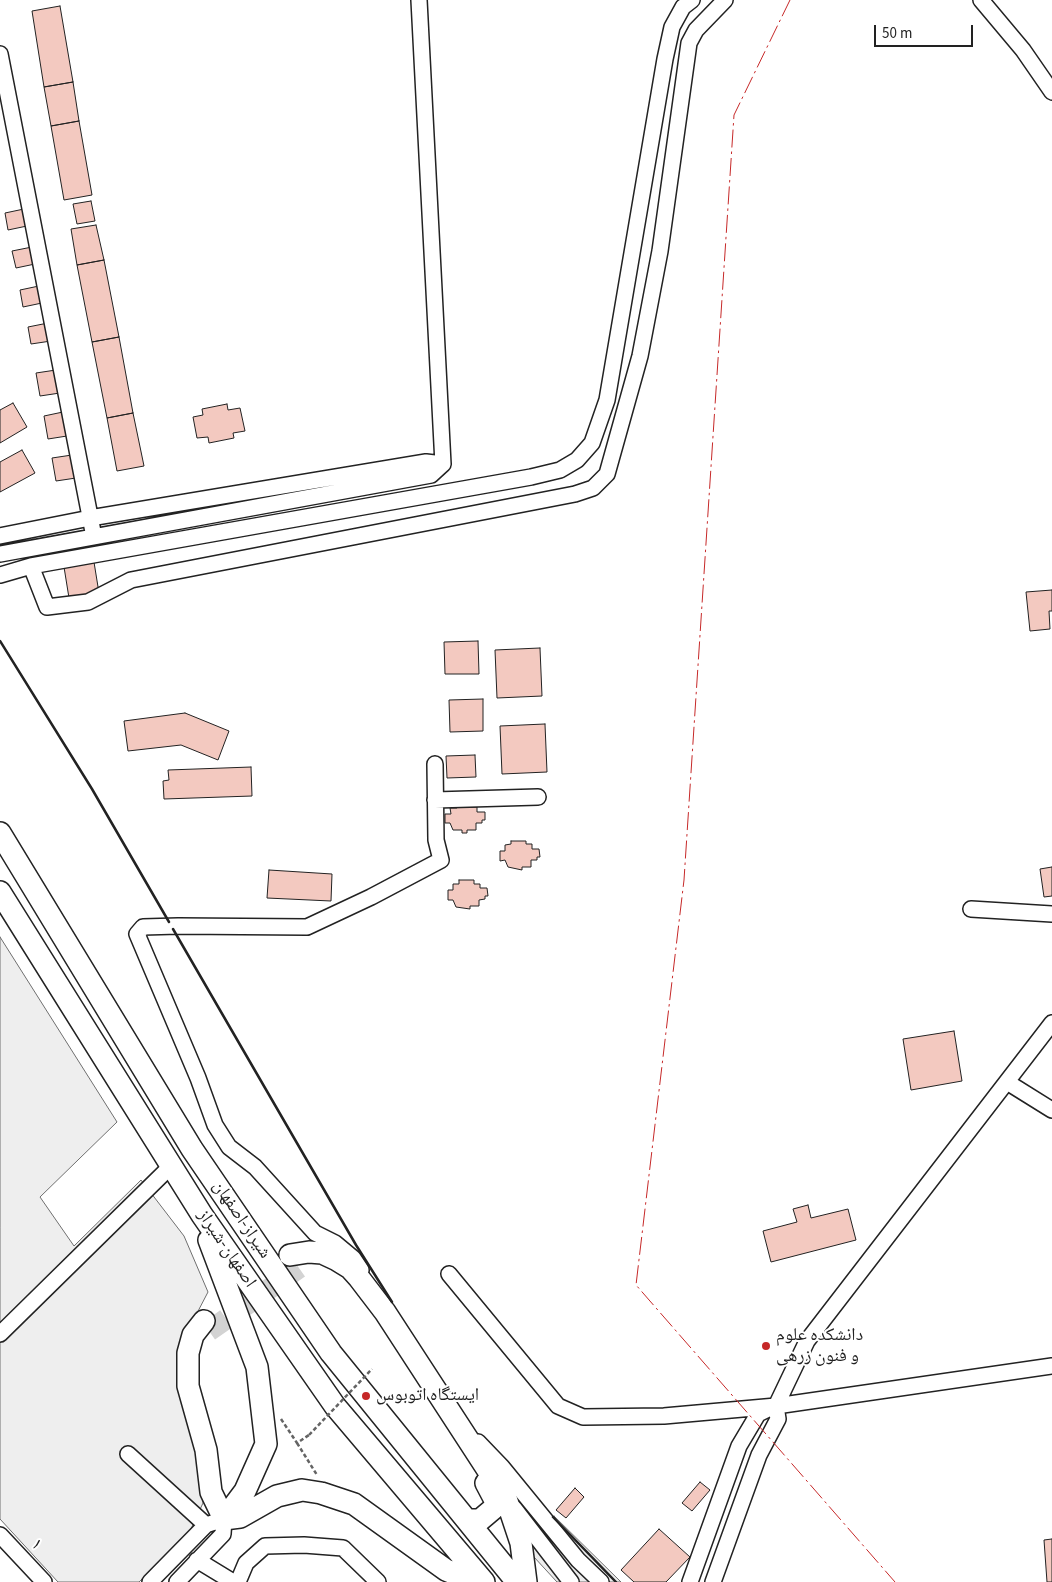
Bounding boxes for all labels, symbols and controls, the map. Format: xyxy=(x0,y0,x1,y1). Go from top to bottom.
scale bar xyxy=(877,15,976,47)
text: 50 m xyxy=(882,23,912,44)
street label: شیراز-اصفهان xyxy=(207,1177,275,1263)
street label: اصفهان-شیراز xyxy=(192,1206,260,1292)
place label: دانشکده علوم و فنون زرهی xyxy=(776,1325,863,1368)
marker: دانشکده علوم و فنون زرهی xyxy=(760,1340,772,1352)
place label: ایستگاه اتوبوس xyxy=(376,1385,479,1407)
marker: ایستگاه اتوبوس xyxy=(360,1390,372,1402)
street label: ۱ xyxy=(25,1535,47,1555)

